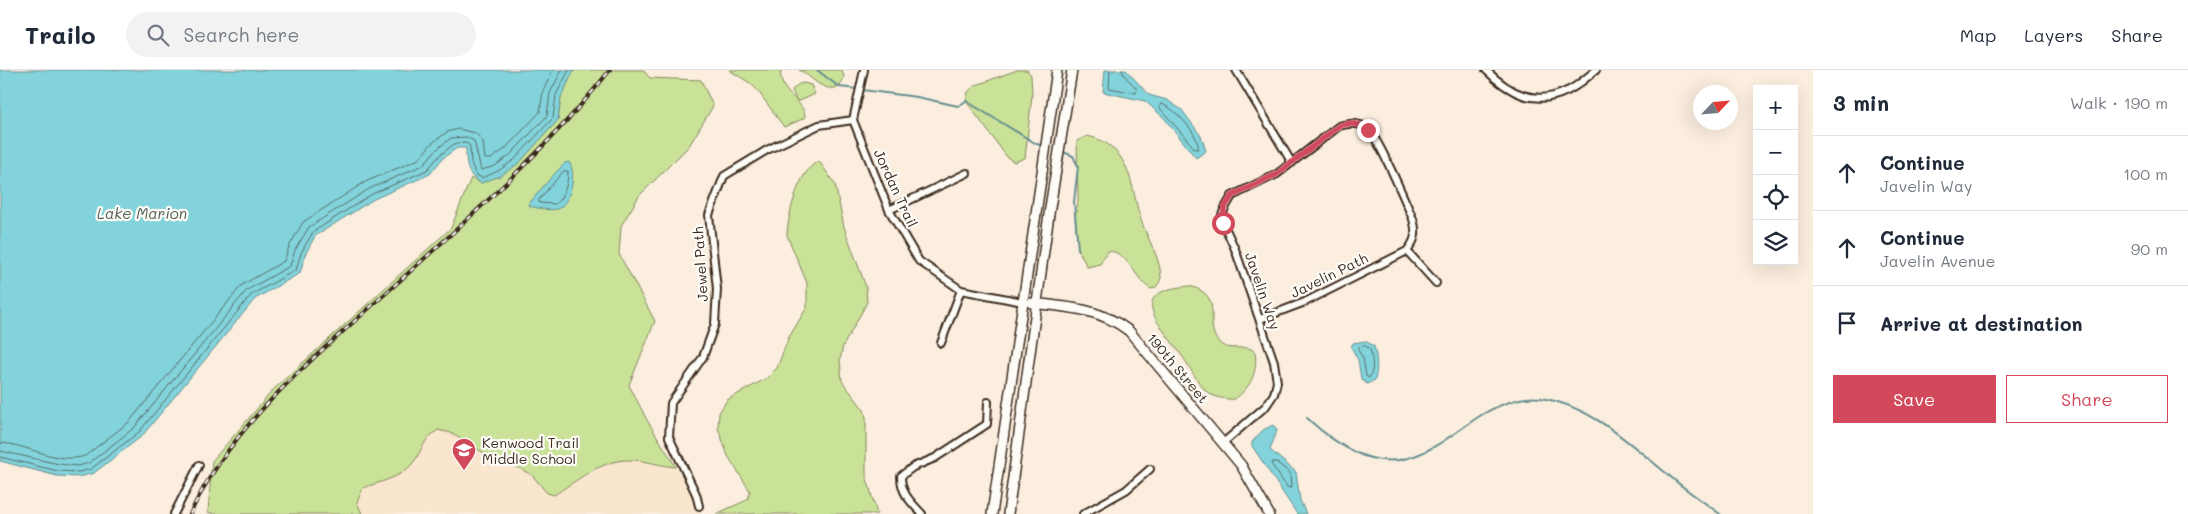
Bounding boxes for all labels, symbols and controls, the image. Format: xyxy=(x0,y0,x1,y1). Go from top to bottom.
search box xyxy=(126,12,476,57)
text: Trailo xyxy=(25,19,96,50)
icon: search xyxy=(144,21,172,49)
text: Search here xyxy=(184,22,299,47)
text: Map xyxy=(1960,23,1996,47)
text: Layers xyxy=(2024,23,2083,47)
text: Share xyxy=(2111,23,2163,47)
north arrow xyxy=(1693,85,1738,130)
map controls xyxy=(1753,85,1798,265)
button: + xyxy=(1753,85,1798,130)
text: 3 min xyxy=(1833,89,1889,116)
text: Walk · 190 m xyxy=(2070,92,2168,113)
route end xyxy=(1357,119,1380,142)
button: − xyxy=(1753,130,1798,175)
street label: Jordan Trail xyxy=(870,146,922,230)
text: Continue xyxy=(1880,150,1965,175)
icon: ahead xyxy=(1833,159,1861,187)
text: 100 m xyxy=(2123,163,2168,184)
button: locate xyxy=(1753,175,1798,220)
text: Javelin Way xyxy=(1880,175,1972,196)
water label: Lake Marion xyxy=(97,203,187,223)
route start xyxy=(1212,212,1235,235)
button: layers xyxy=(1753,220,1798,265)
text: Continue xyxy=(1880,225,1965,250)
street label: Jewel Path xyxy=(688,226,712,302)
icon: ahead xyxy=(1833,234,1861,262)
text: 90 m xyxy=(2131,238,2168,259)
street label: Javelin Path xyxy=(1287,248,1371,302)
street label: Javelin Way xyxy=(1241,250,1285,332)
text: Javelin Avenue xyxy=(1880,250,1995,271)
icon: arrive xyxy=(1833,309,1861,337)
text: Arrive at destination xyxy=(1880,311,2083,336)
street label: 190th Street xyxy=(1143,329,1213,407)
button: Save xyxy=(1833,375,1996,423)
button: Share xyxy=(2006,375,2168,423)
place label: Kenwood Trail Middle School xyxy=(482,433,579,468)
school or university icon: Kenwood Trail Middle School xyxy=(451,437,477,471)

